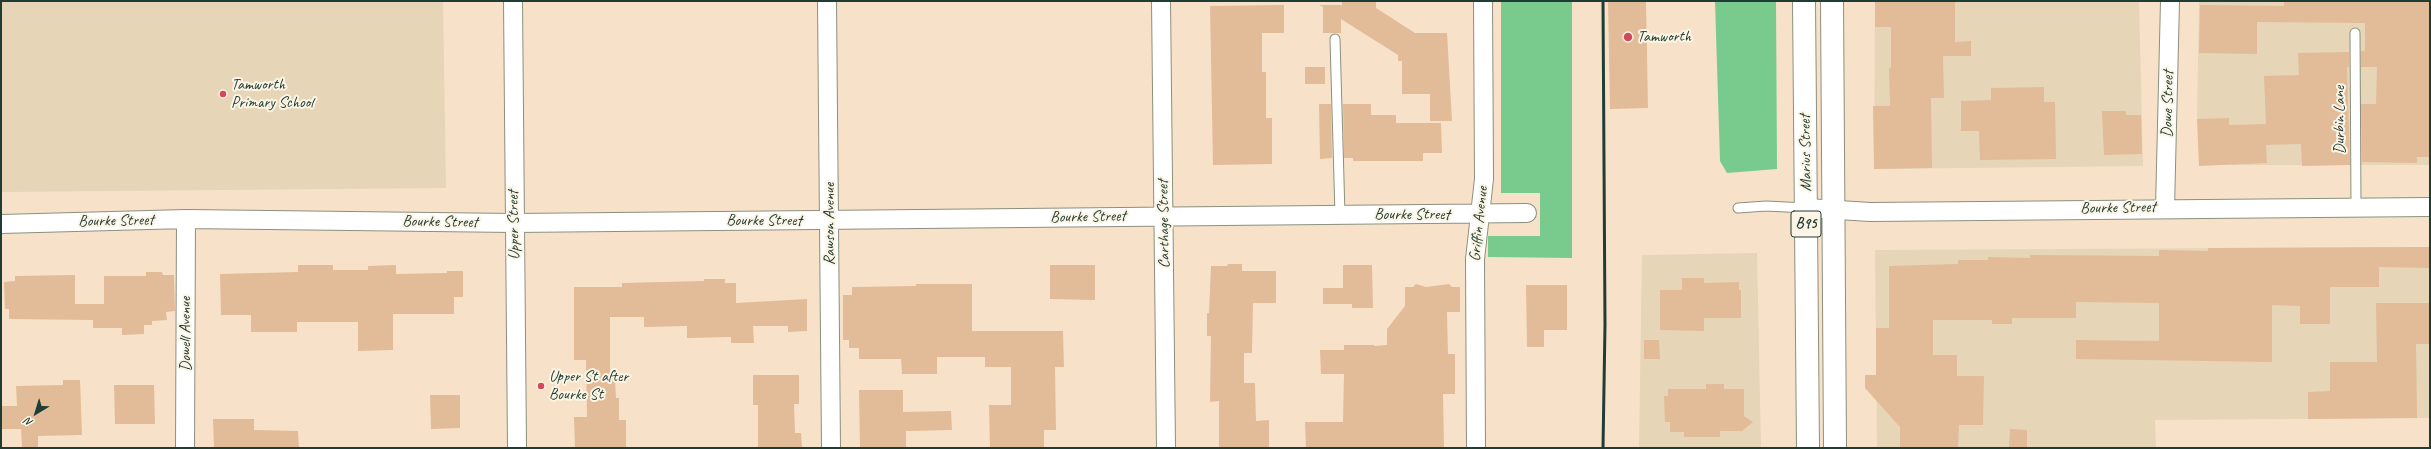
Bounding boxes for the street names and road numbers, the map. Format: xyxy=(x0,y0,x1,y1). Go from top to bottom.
street label: Dowe Street xyxy=(2158,70,2178,138)
street label: Durbin Lane xyxy=(2330,86,2350,154)
street label: Marius Street xyxy=(1796,114,1816,192)
street label: Carthage Street xyxy=(1154,179,1174,269)
street label: Rawson Avenue xyxy=(820,183,840,265)
street label: Griffin Avenue xyxy=(1466,186,1492,262)
street label: Upper Street xyxy=(504,190,524,260)
street label: Bourke Street xyxy=(2080,198,2156,218)
street label: Bourke Street xyxy=(1374,205,1450,225)
street label: Bourke Street xyxy=(1050,207,1126,227)
street label: Bourke Street xyxy=(78,211,154,231)
street label: Bourke Street xyxy=(726,211,802,231)
road number: B95 xyxy=(1791,211,1821,237)
street label: Bourke Street xyxy=(402,212,478,232)
street label: Dowell Avenue xyxy=(176,297,196,371)

